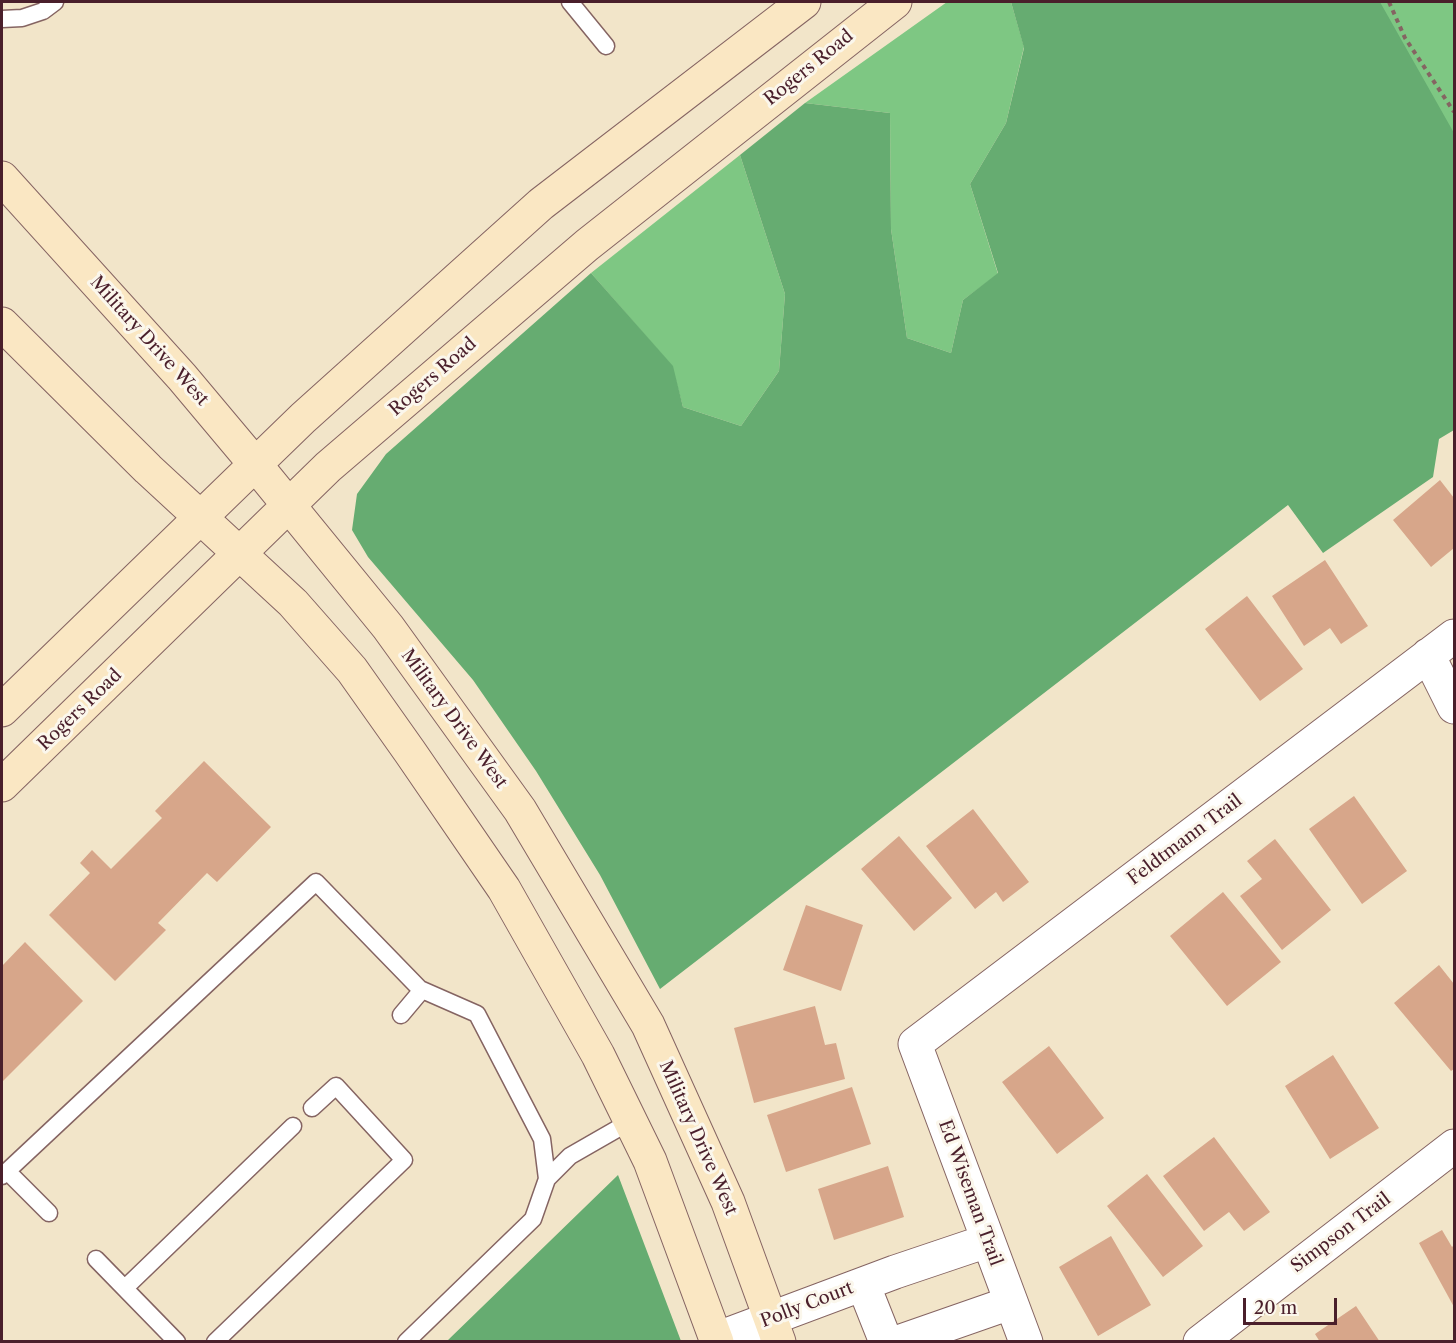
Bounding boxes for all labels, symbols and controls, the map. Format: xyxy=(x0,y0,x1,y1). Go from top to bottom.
street label: Rogers Road xyxy=(760,26,858,110)
street label: Military Drive West xyxy=(85,272,213,410)
street label: Rogers Road xyxy=(385,333,481,421)
street label: Military Drive West xyxy=(396,645,512,793)
street label: Rogers Road xyxy=(34,665,126,755)
street label: Feldtmann Trail xyxy=(1124,790,1246,890)
street label: Military Drive West xyxy=(654,1057,742,1219)
street label: Ed Wiseman Trail xyxy=(934,1117,1006,1269)
street label: Simpson Trail xyxy=(1287,1188,1395,1278)
street label: Polly Court xyxy=(757,1277,857,1333)
scale bar xyxy=(1246,1286,1340,1324)
text: 20 m xyxy=(1254,1297,1297,1319)

